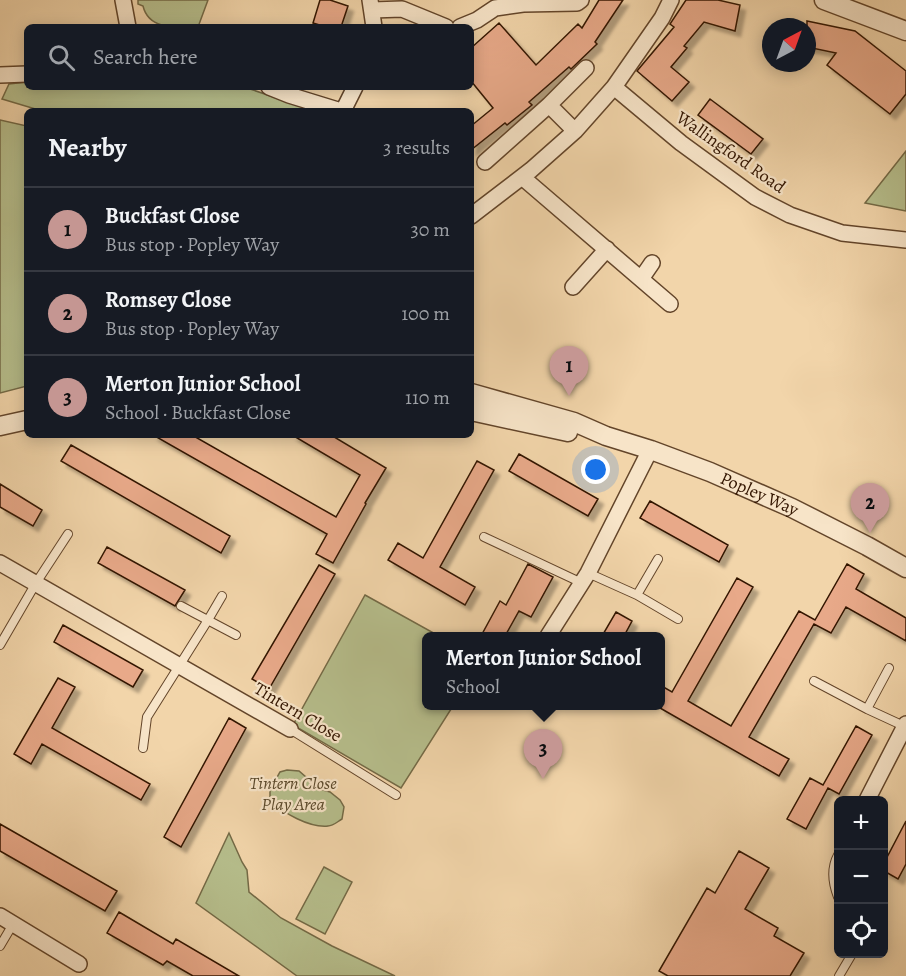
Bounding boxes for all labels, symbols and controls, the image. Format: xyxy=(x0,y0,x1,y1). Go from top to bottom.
north arrow xyxy=(762,18,816,72)
search box xyxy=(24,24,474,90)
icon: search xyxy=(45,41,78,74)
text: Search here xyxy=(93,42,198,72)
street label: Wallingford Road xyxy=(671,105,791,199)
text: Nearby xyxy=(48,130,127,165)
text: 3 results xyxy=(383,134,450,161)
text: Buckfast Close xyxy=(105,201,240,231)
text: 1 xyxy=(64,216,71,243)
text: 30 m xyxy=(410,216,450,243)
text: Bus stop · Popley Way xyxy=(105,231,279,258)
text: Romsey Close xyxy=(105,285,231,315)
text: 2 xyxy=(63,300,72,327)
text: 100 m xyxy=(401,300,450,327)
text: Bus stop · Popley Way xyxy=(105,315,279,342)
pin: 1 xyxy=(550,346,588,396)
text: Merton Junior School xyxy=(105,369,300,399)
text: 3 xyxy=(63,384,72,411)
text: 110 m xyxy=(405,384,450,411)
text: School · Buckfast Close xyxy=(105,399,291,426)
your location xyxy=(581,455,610,484)
street label: Popley Way xyxy=(717,466,804,522)
pin: 2 xyxy=(850,484,890,533)
popup xyxy=(422,632,665,710)
text: Merton Junior School xyxy=(446,643,641,673)
text: School xyxy=(446,673,500,700)
street label: Tintern Close xyxy=(250,676,346,748)
pin: 3 xyxy=(524,730,562,779)
park label: Tintern Close Play Area xyxy=(249,771,337,816)
map controls xyxy=(834,796,888,958)
button: + xyxy=(834,796,888,850)
button: − xyxy=(834,850,888,904)
button: locate xyxy=(834,904,888,958)

